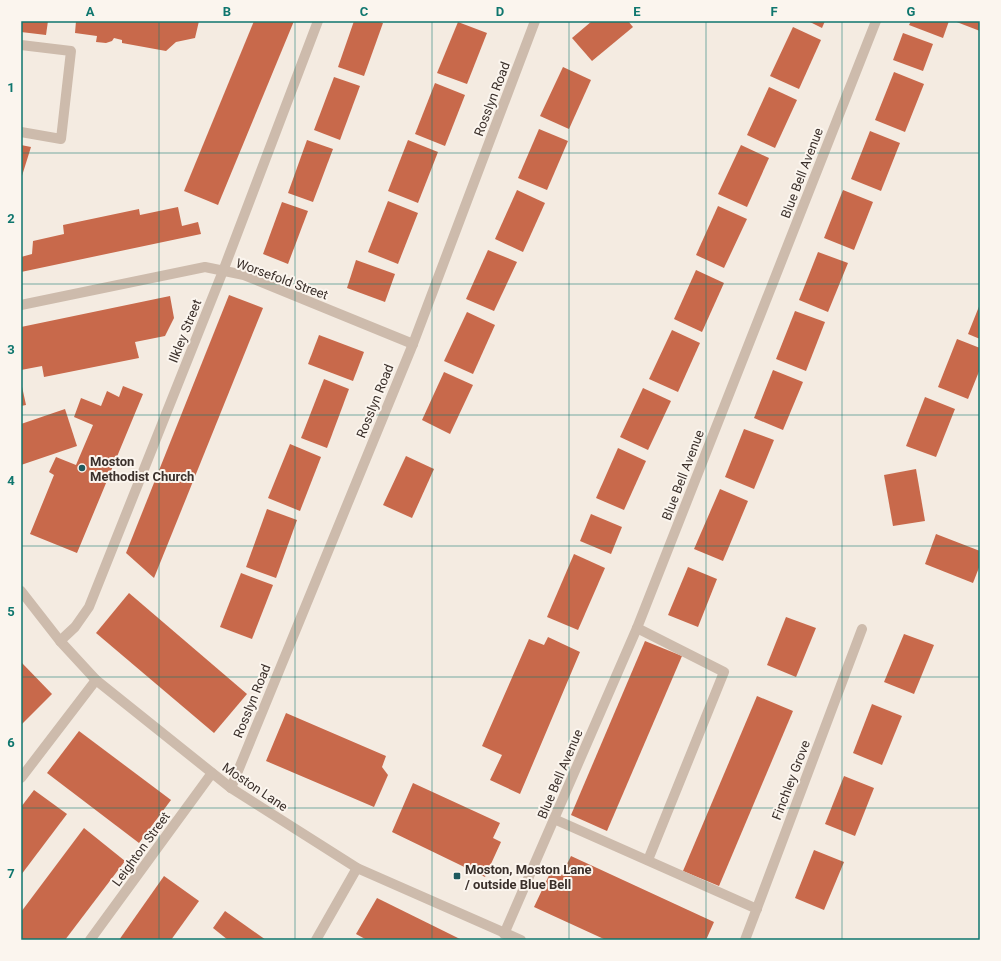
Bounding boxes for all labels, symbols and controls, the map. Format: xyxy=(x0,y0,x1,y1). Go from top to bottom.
text: A xyxy=(86,4,95,19)
text: B xyxy=(223,4,231,19)
text: C xyxy=(360,4,369,19)
text: D xyxy=(496,4,504,19)
text: E xyxy=(633,4,641,19)
text: F xyxy=(770,4,778,19)
text: G xyxy=(907,4,916,19)
street label: Rosslyn Road xyxy=(471,60,513,138)
text: 1 xyxy=(7,80,15,95)
street label: Blue Bell Avenue xyxy=(778,126,826,220)
text: 2 xyxy=(7,211,15,226)
street label: Worsefold Street xyxy=(234,255,330,303)
street label: Ilkley Street xyxy=(166,297,204,365)
text: 3 xyxy=(7,342,15,357)
street label: Rosslyn Road xyxy=(353,362,397,440)
street label: Blue Bell Avenue xyxy=(659,428,707,522)
place label: Moston Methodist Church xyxy=(90,454,194,484)
marker: Moston Methodist Church xyxy=(77,463,87,473)
text: 4 xyxy=(7,473,15,488)
text: 5 xyxy=(7,604,15,619)
street label: Rosslyn Road xyxy=(230,662,274,740)
street label: Blue Bell Avenue xyxy=(534,727,586,821)
text: 6 xyxy=(7,735,15,750)
street label: Finchley Grove xyxy=(769,738,813,822)
street label: Moston Lane xyxy=(219,760,291,814)
street label: Leighton Street xyxy=(109,809,173,889)
place label: Moston, Moston Lane / outside Blue Bell xyxy=(464,862,591,892)
text: 7 xyxy=(7,866,15,881)
marker: Moston, Moston Lane / outside Blue Bell xyxy=(452,871,462,881)

